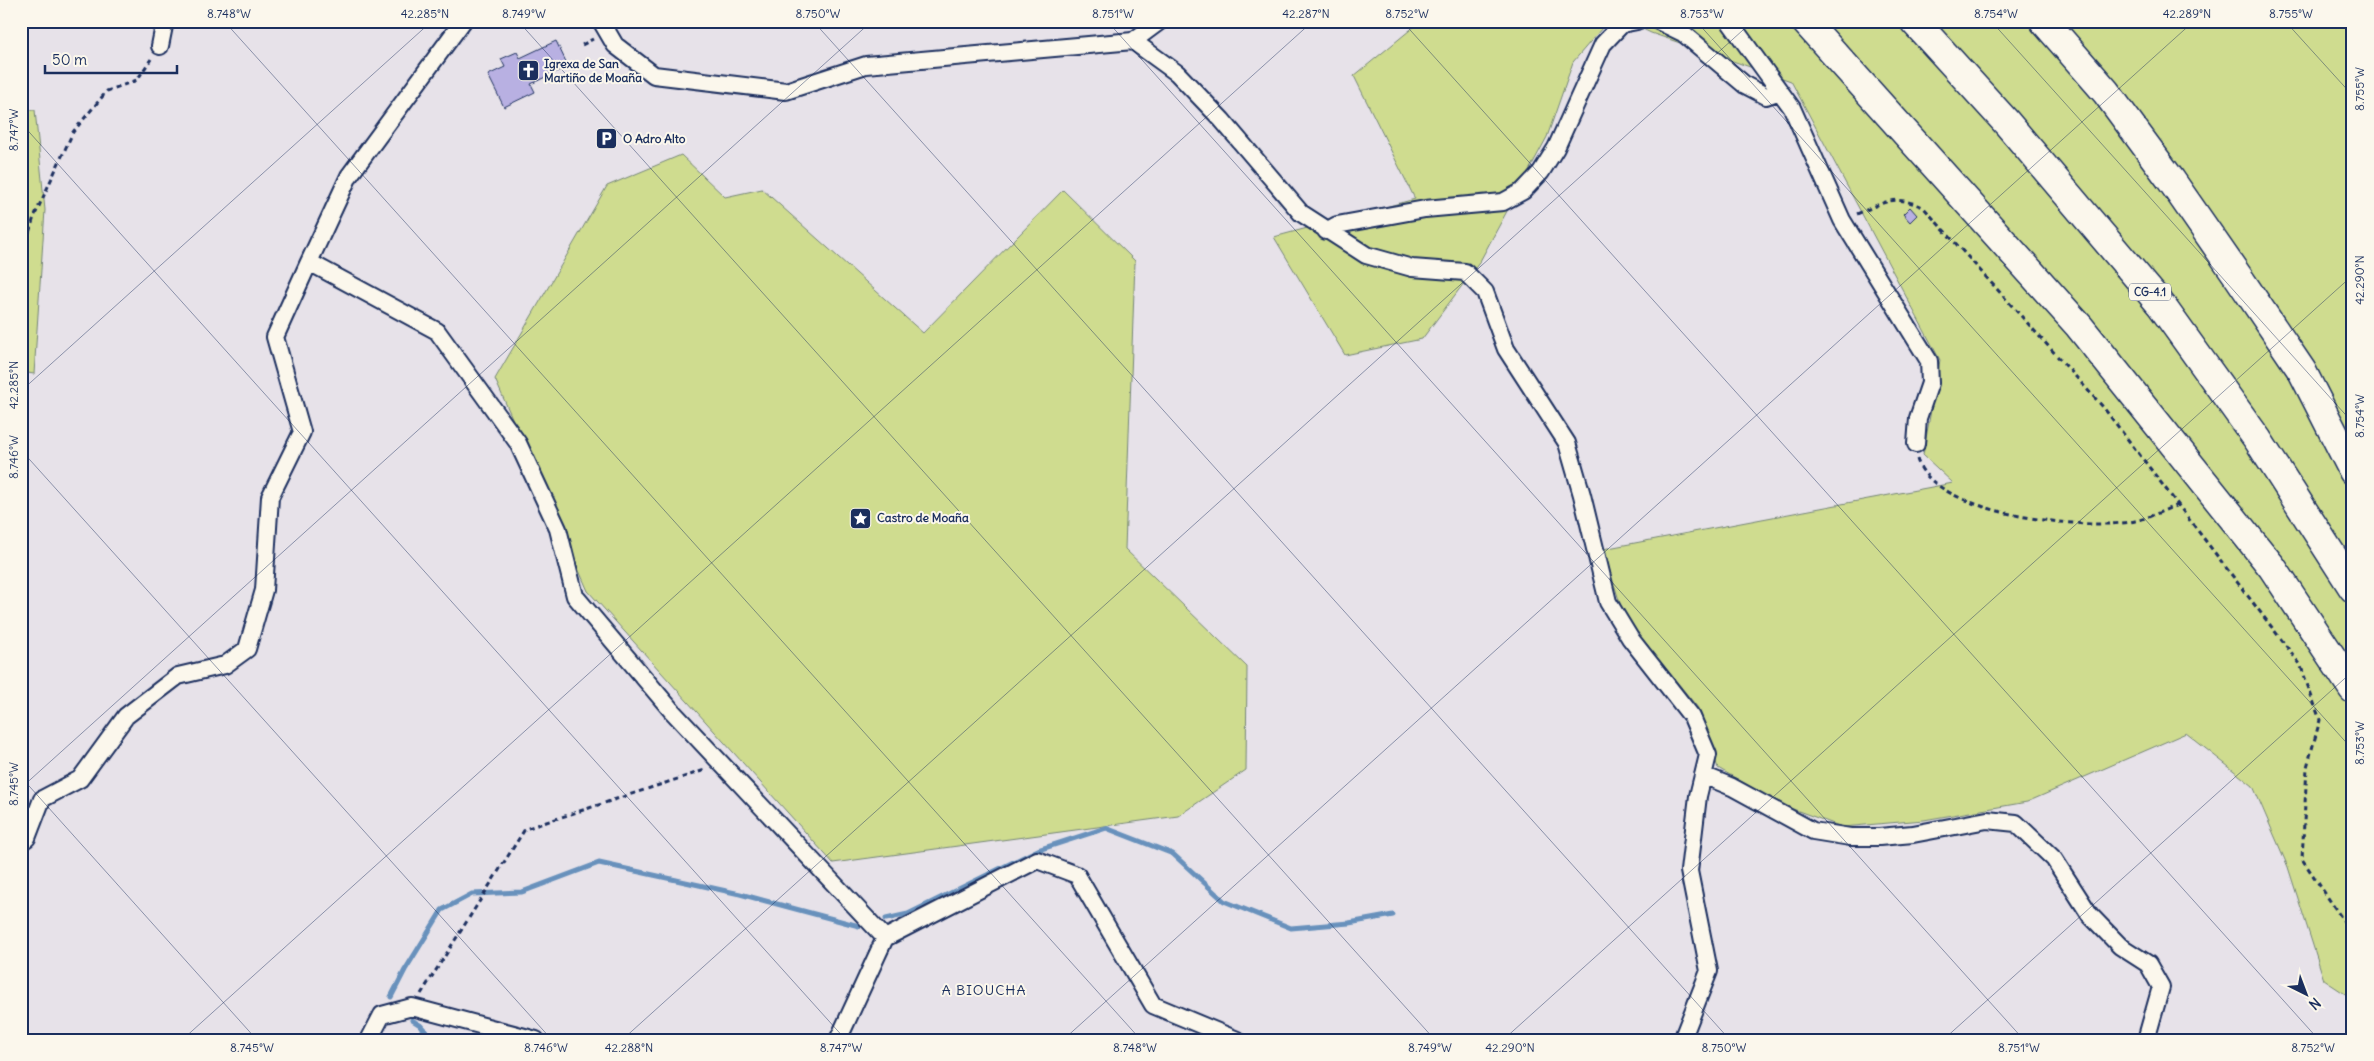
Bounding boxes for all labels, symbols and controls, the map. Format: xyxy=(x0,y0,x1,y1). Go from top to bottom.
text: 8.748°W xyxy=(207,6,251,21)
text: 42.285°N xyxy=(401,6,449,21)
text: 8.749°W xyxy=(502,6,546,21)
text: 8.750°W xyxy=(796,6,841,21)
text: 8.751°W xyxy=(1092,6,1134,21)
text: 42.287°N xyxy=(1282,6,1330,21)
text: 8.752°W xyxy=(1385,6,1429,21)
text: 8.753°W xyxy=(1680,6,1724,21)
text: 8.754°W xyxy=(1974,6,2018,21)
text: 42.289°N xyxy=(2163,6,2211,21)
text: 8.755°W xyxy=(2269,6,2313,21)
scale bar xyxy=(45,42,178,74)
text: 50 m xyxy=(52,50,87,69)
place label: Igrexa de San Martiño de Moaña xyxy=(544,56,642,85)
church icon: Igrexa de San Martiño de Moaña xyxy=(516,59,540,83)
text: 8.755°W xyxy=(2352,67,2367,111)
text: 8.747°W xyxy=(6,109,21,151)
parking icon: O Adro Alto xyxy=(595,127,619,151)
place label: O Adro Alto xyxy=(623,131,686,146)
text: 42.290°N xyxy=(2352,255,2367,305)
road number: CG-4.1 xyxy=(2129,284,2171,300)
text: 42.285°N xyxy=(6,361,21,409)
text: 8.754°W xyxy=(2352,394,2367,438)
text: 8.746°W xyxy=(6,435,21,479)
place icon: Castro de Moaña xyxy=(849,506,873,530)
place label: Castro de Moaña xyxy=(877,510,969,525)
text: 8.753°W xyxy=(2352,721,2367,765)
text: 8.745°W xyxy=(6,762,21,806)
north arrow xyxy=(2282,968,2332,1018)
district label: A BIOUCHA xyxy=(942,981,1026,999)
text: N xyxy=(2305,994,2324,1014)
text: 8.745°W xyxy=(230,1040,274,1055)
text: 8.746°W xyxy=(524,1040,568,1055)
text: 42.288°N xyxy=(605,1040,653,1055)
text: 8.747°W xyxy=(820,1040,862,1055)
text: 8.748°W xyxy=(1113,1040,1157,1055)
text: 8.749°W xyxy=(1408,1040,1452,1055)
text: 42.290°N xyxy=(1485,1040,1535,1055)
text: 8.750°W xyxy=(1702,1040,1747,1055)
text: 8.751°W xyxy=(1998,1040,2040,1055)
text: 8.752°W xyxy=(2291,1040,2335,1055)

